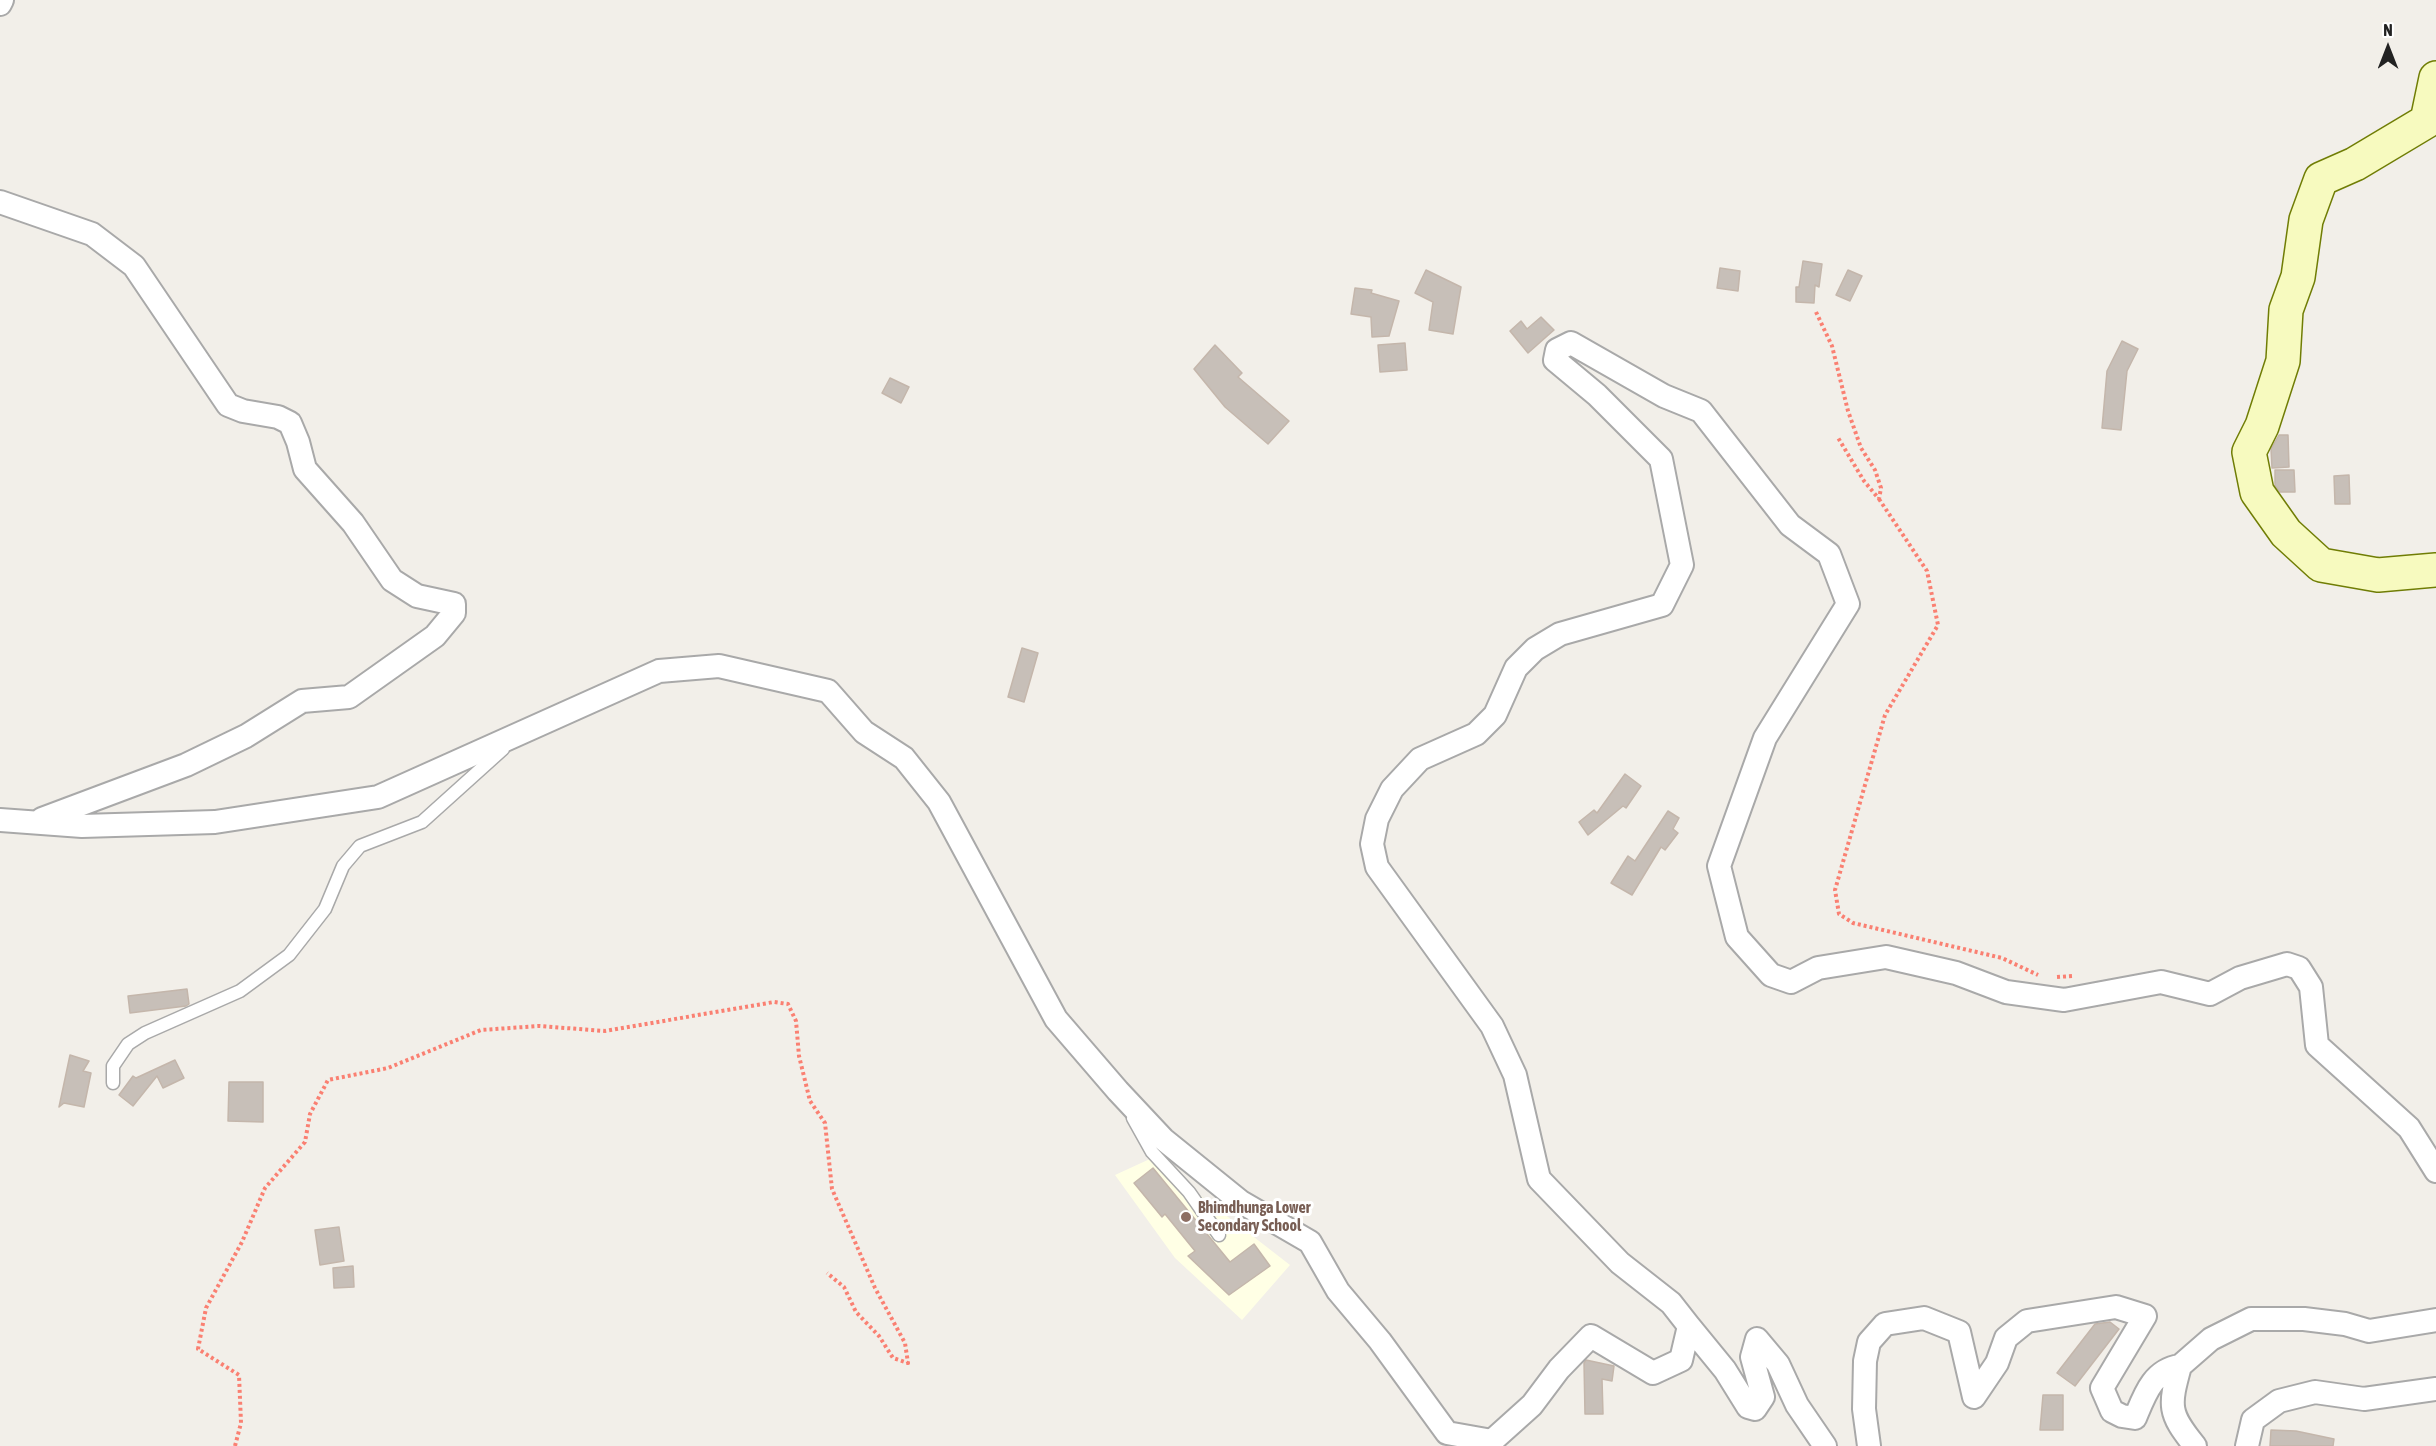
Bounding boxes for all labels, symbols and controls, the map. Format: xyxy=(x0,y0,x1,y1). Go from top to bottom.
north arrow xyxy=(2358,18,2418,78)
text: N xyxy=(2383,21,2393,39)
place label: Bhimdhunga Lower Secondary School xyxy=(1198,1198,1310,1236)
marker: Bhimdhunga Lower Secondary School xyxy=(1179,1210,1193,1224)

